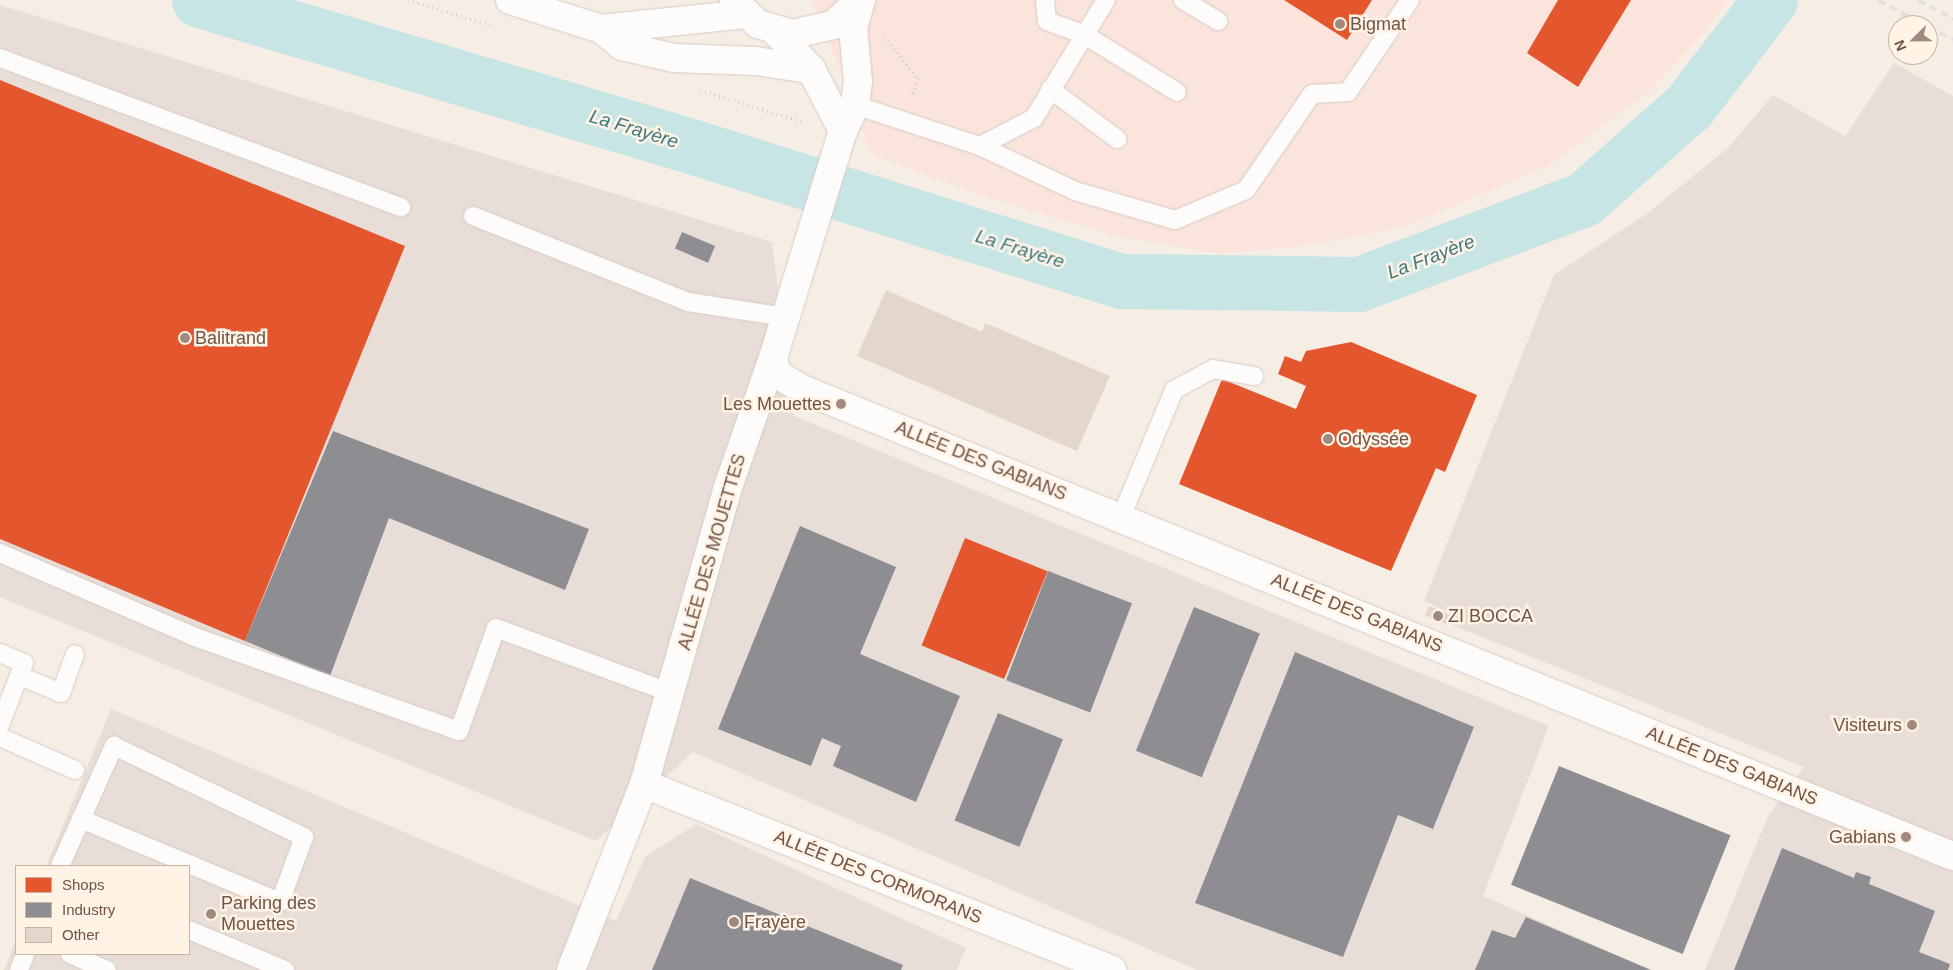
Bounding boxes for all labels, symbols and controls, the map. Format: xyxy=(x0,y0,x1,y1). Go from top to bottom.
place label: Bigmat xyxy=(1350,13,1406,35)
north arrow xyxy=(1888,15,1938,65)
marker: Bigmat xyxy=(1334,18,1346,30)
text: N xyxy=(1891,38,1909,53)
water label: La Frayère xyxy=(587,105,681,153)
water label: La Frayère xyxy=(973,225,1067,273)
water label: La Frayère xyxy=(1384,230,1478,284)
place label: Balitrand xyxy=(195,327,266,349)
marker: Balitrand xyxy=(179,332,191,344)
place label: Les Mouettes xyxy=(723,393,831,415)
marker: Les Mouettes xyxy=(835,398,847,410)
street label: ALLÉE DES GABIANS xyxy=(892,417,1070,505)
place label: Odyssée xyxy=(1338,428,1409,450)
marker: Odyssée xyxy=(1322,433,1334,445)
street label: ALLÉE DES MOUETTES xyxy=(674,451,750,653)
street label: ALLÉE DES GABIANS xyxy=(1268,569,1446,657)
place label: ZI BOCCA xyxy=(1448,605,1533,627)
marker: ZI BOCCA xyxy=(1432,610,1444,622)
place label: Visiteurs xyxy=(1833,714,1902,736)
marker: Visiteurs xyxy=(1906,719,1918,731)
street label: ALLÉE DES GABIANS xyxy=(1643,722,1821,810)
street label: ALLÉE DES CORMORANS xyxy=(771,825,985,929)
place label: Gabians xyxy=(1829,826,1896,848)
marker: Gabians xyxy=(1900,831,1912,843)
legend xyxy=(15,865,190,955)
text: Shops xyxy=(62,876,105,893)
place label: Parking des Mouettes xyxy=(221,893,316,936)
text: Industry xyxy=(62,901,115,918)
marker: Parking des Mouettes xyxy=(205,908,217,920)
place label: Frayère xyxy=(744,911,806,933)
marker: Frayère xyxy=(728,916,740,928)
text: Other xyxy=(62,926,100,943)

